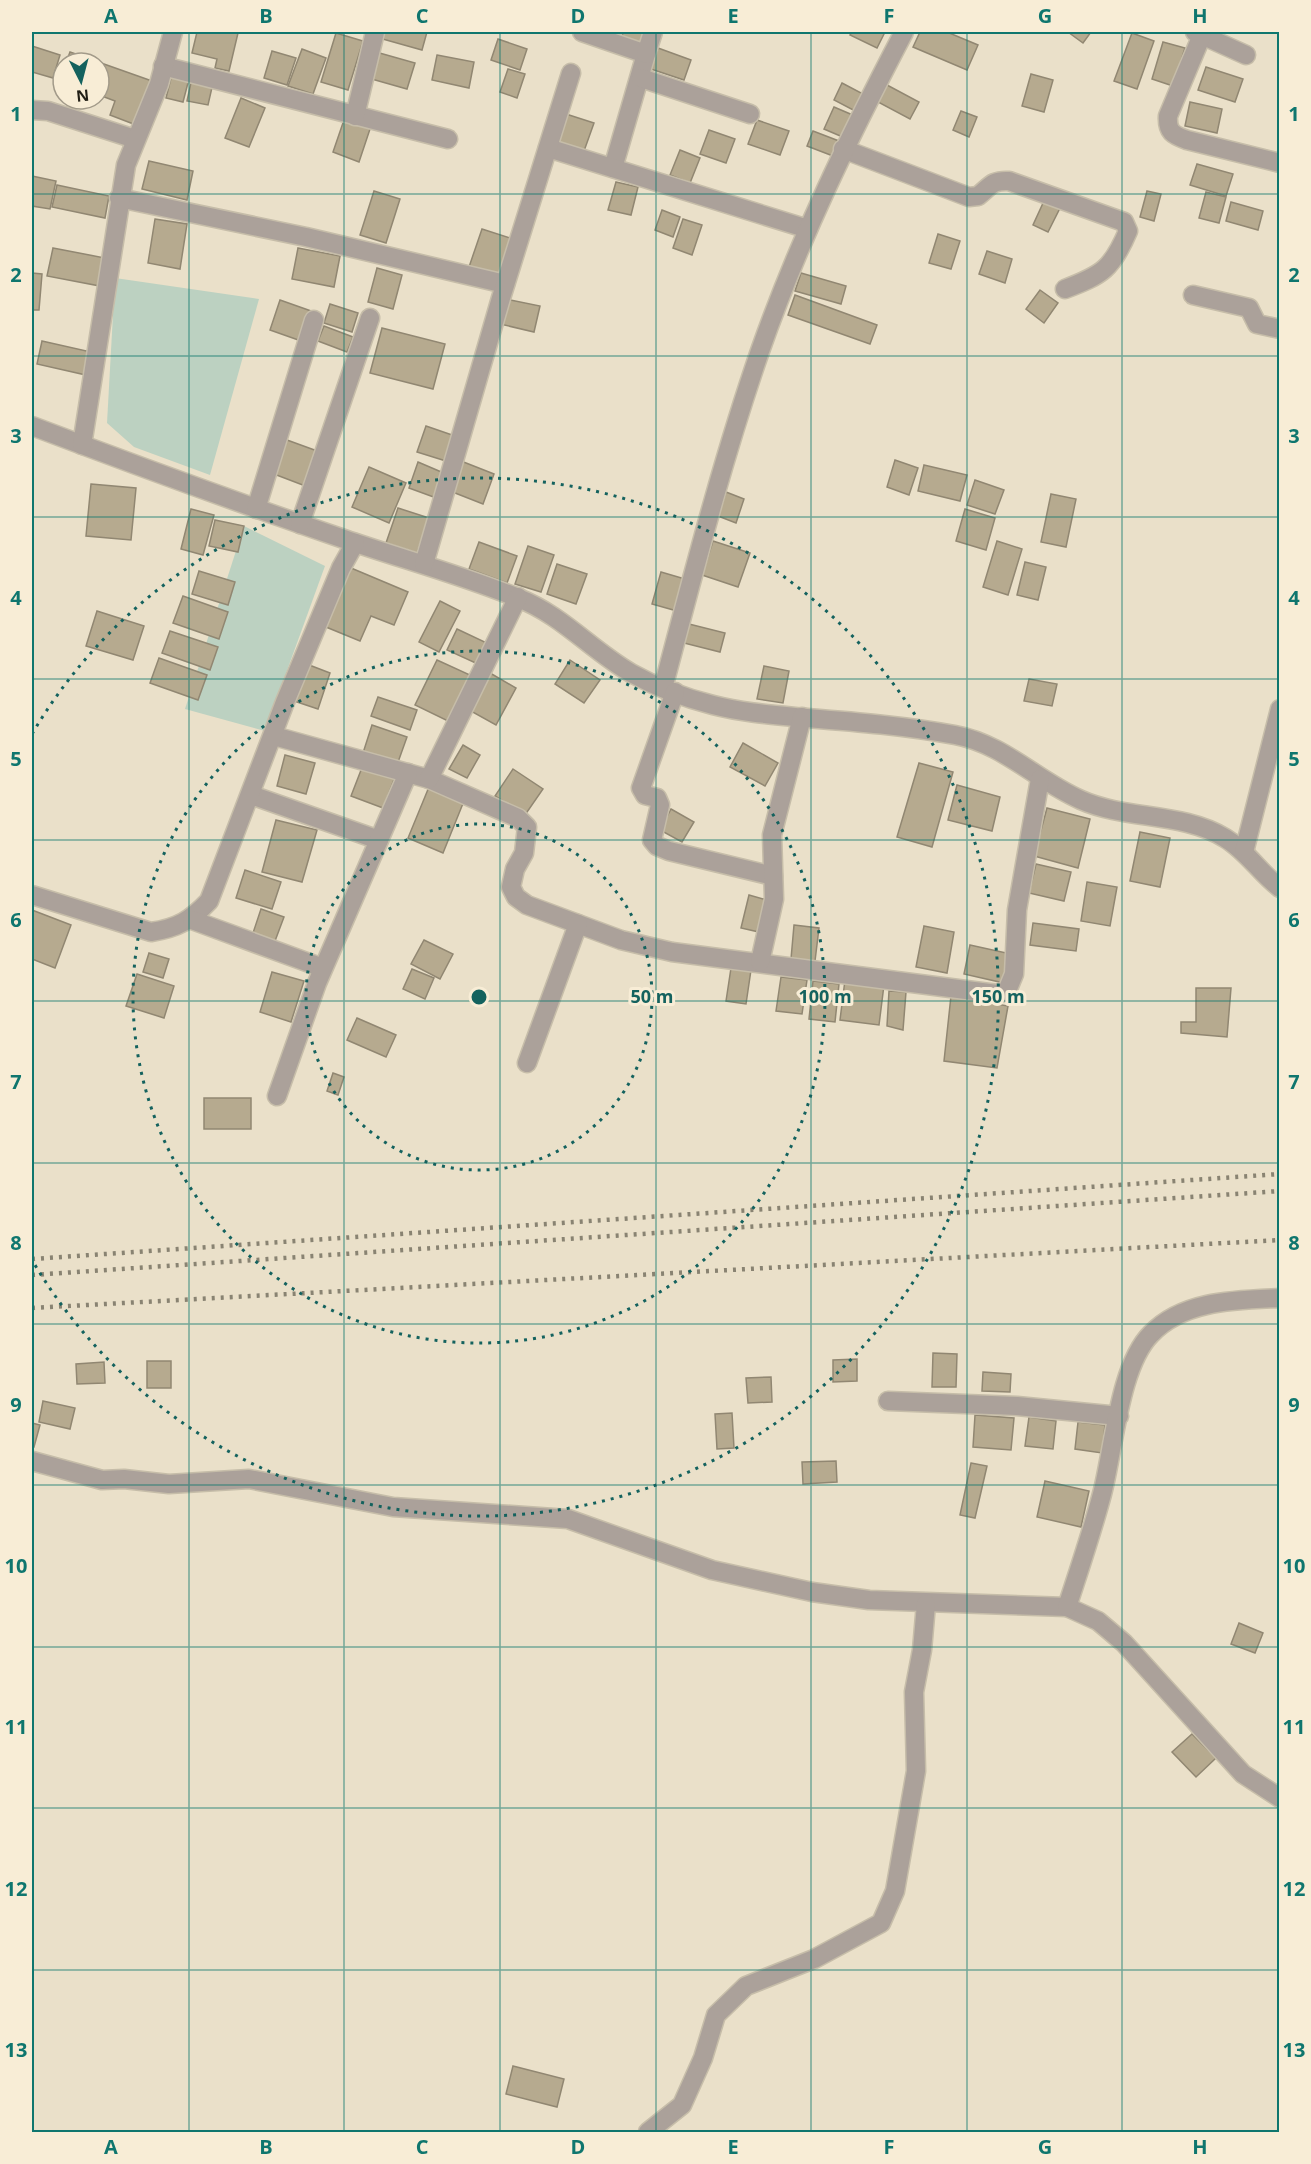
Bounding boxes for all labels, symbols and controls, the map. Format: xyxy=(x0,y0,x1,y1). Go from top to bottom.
text: A xyxy=(104,2,118,29)
text: B xyxy=(259,2,273,29)
text: C xyxy=(416,2,429,29)
text: D xyxy=(571,2,585,29)
text: E xyxy=(727,2,739,29)
text: F xyxy=(884,2,894,29)
text: G xyxy=(1038,2,1052,29)
text: H xyxy=(1192,2,1208,29)
north arrow xyxy=(51,51,111,111)
text: N xyxy=(75,84,90,108)
text: 1 xyxy=(10,100,22,127)
text: 1 xyxy=(1288,100,1300,127)
text: 2 xyxy=(10,261,22,288)
text: 2 xyxy=(1288,261,1300,288)
text: 3 xyxy=(10,422,22,449)
text: 3 xyxy=(1288,422,1300,449)
text: 4 xyxy=(10,584,22,611)
text: 4 xyxy=(1288,584,1300,611)
text: 5 xyxy=(10,745,22,772)
text: 5 xyxy=(1288,745,1300,772)
text: 6 xyxy=(10,906,22,933)
text: 6 xyxy=(1288,906,1300,933)
text: 50 m xyxy=(631,984,673,1008)
text: 100 m xyxy=(798,984,852,1008)
text: 150 m xyxy=(971,984,1025,1008)
centre of rings xyxy=(469,987,489,1007)
text: 7 xyxy=(10,1068,22,1095)
text: 7 xyxy=(1288,1068,1300,1095)
text: 8 xyxy=(10,1229,22,1256)
text: 8 xyxy=(1288,1229,1300,1256)
text: 9 xyxy=(10,1391,22,1418)
text: 9 xyxy=(1288,1391,1300,1418)
text: 10 xyxy=(5,1552,27,1579)
text: 10 xyxy=(1283,1552,1305,1579)
text: 11 xyxy=(5,1713,27,1740)
text: 11 xyxy=(1283,1713,1305,1740)
text: 12 xyxy=(5,1875,27,1902)
text: 12 xyxy=(1283,1875,1305,1902)
text: 13 xyxy=(5,2036,27,2063)
text: 13 xyxy=(1283,2036,1305,2063)
text: A xyxy=(104,2133,118,2160)
text: B xyxy=(259,2133,273,2160)
text: C xyxy=(416,2133,429,2160)
text: D xyxy=(571,2133,585,2160)
text: E xyxy=(727,2133,739,2160)
text: F xyxy=(884,2133,894,2160)
text: G xyxy=(1038,2133,1052,2160)
text: H xyxy=(1192,2133,1208,2160)

